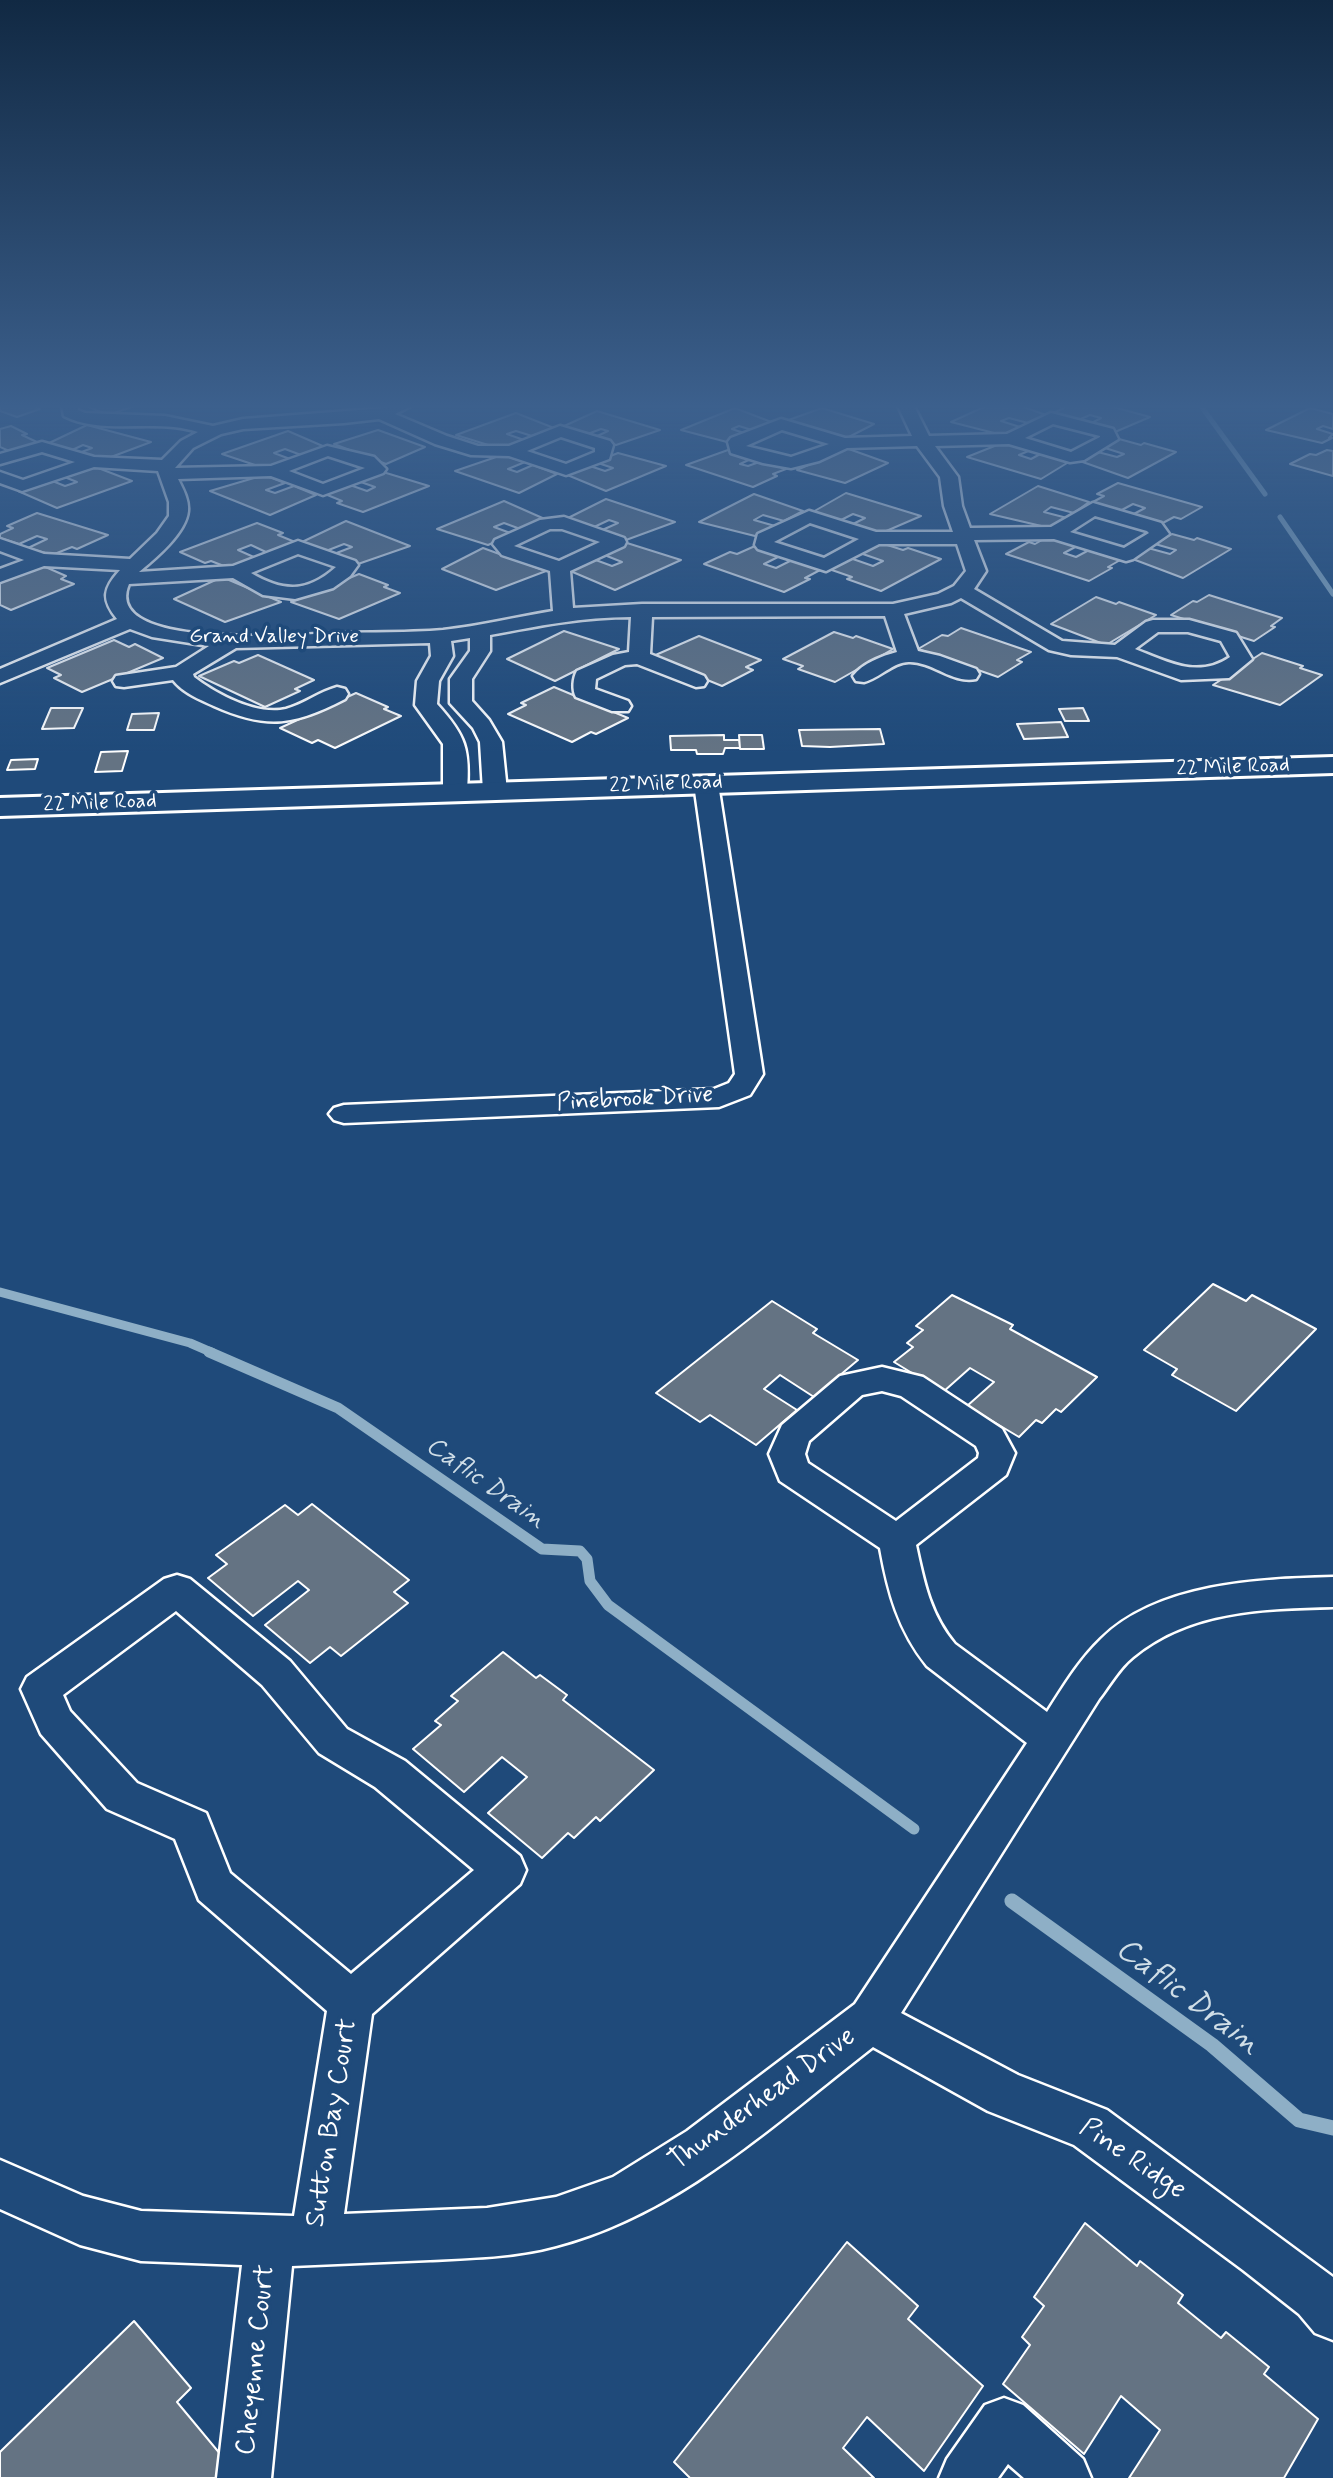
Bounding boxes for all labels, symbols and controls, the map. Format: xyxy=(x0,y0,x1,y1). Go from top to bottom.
street label: Grand Valley Drive xyxy=(189,625,359,651)
street label: 22 Mile Road xyxy=(1176,753,1290,783)
street label: 22 Mile Road xyxy=(609,770,723,800)
street label: 22 Mile Road xyxy=(43,789,157,819)
street label: Pinebrook Drive xyxy=(556,1082,714,1118)
water label: Caflic Drain xyxy=(419,1431,551,1537)
water label: Caflic Drain xyxy=(1107,1931,1267,2065)
street label: Sutton Bay Court xyxy=(300,2016,366,2230)
street label: Thunderhead Drive xyxy=(663,2021,863,2179)
street label: Pine Ridge xyxy=(1072,2112,1192,2208)
street label: Cheyenne Court xyxy=(230,2263,284,2457)

